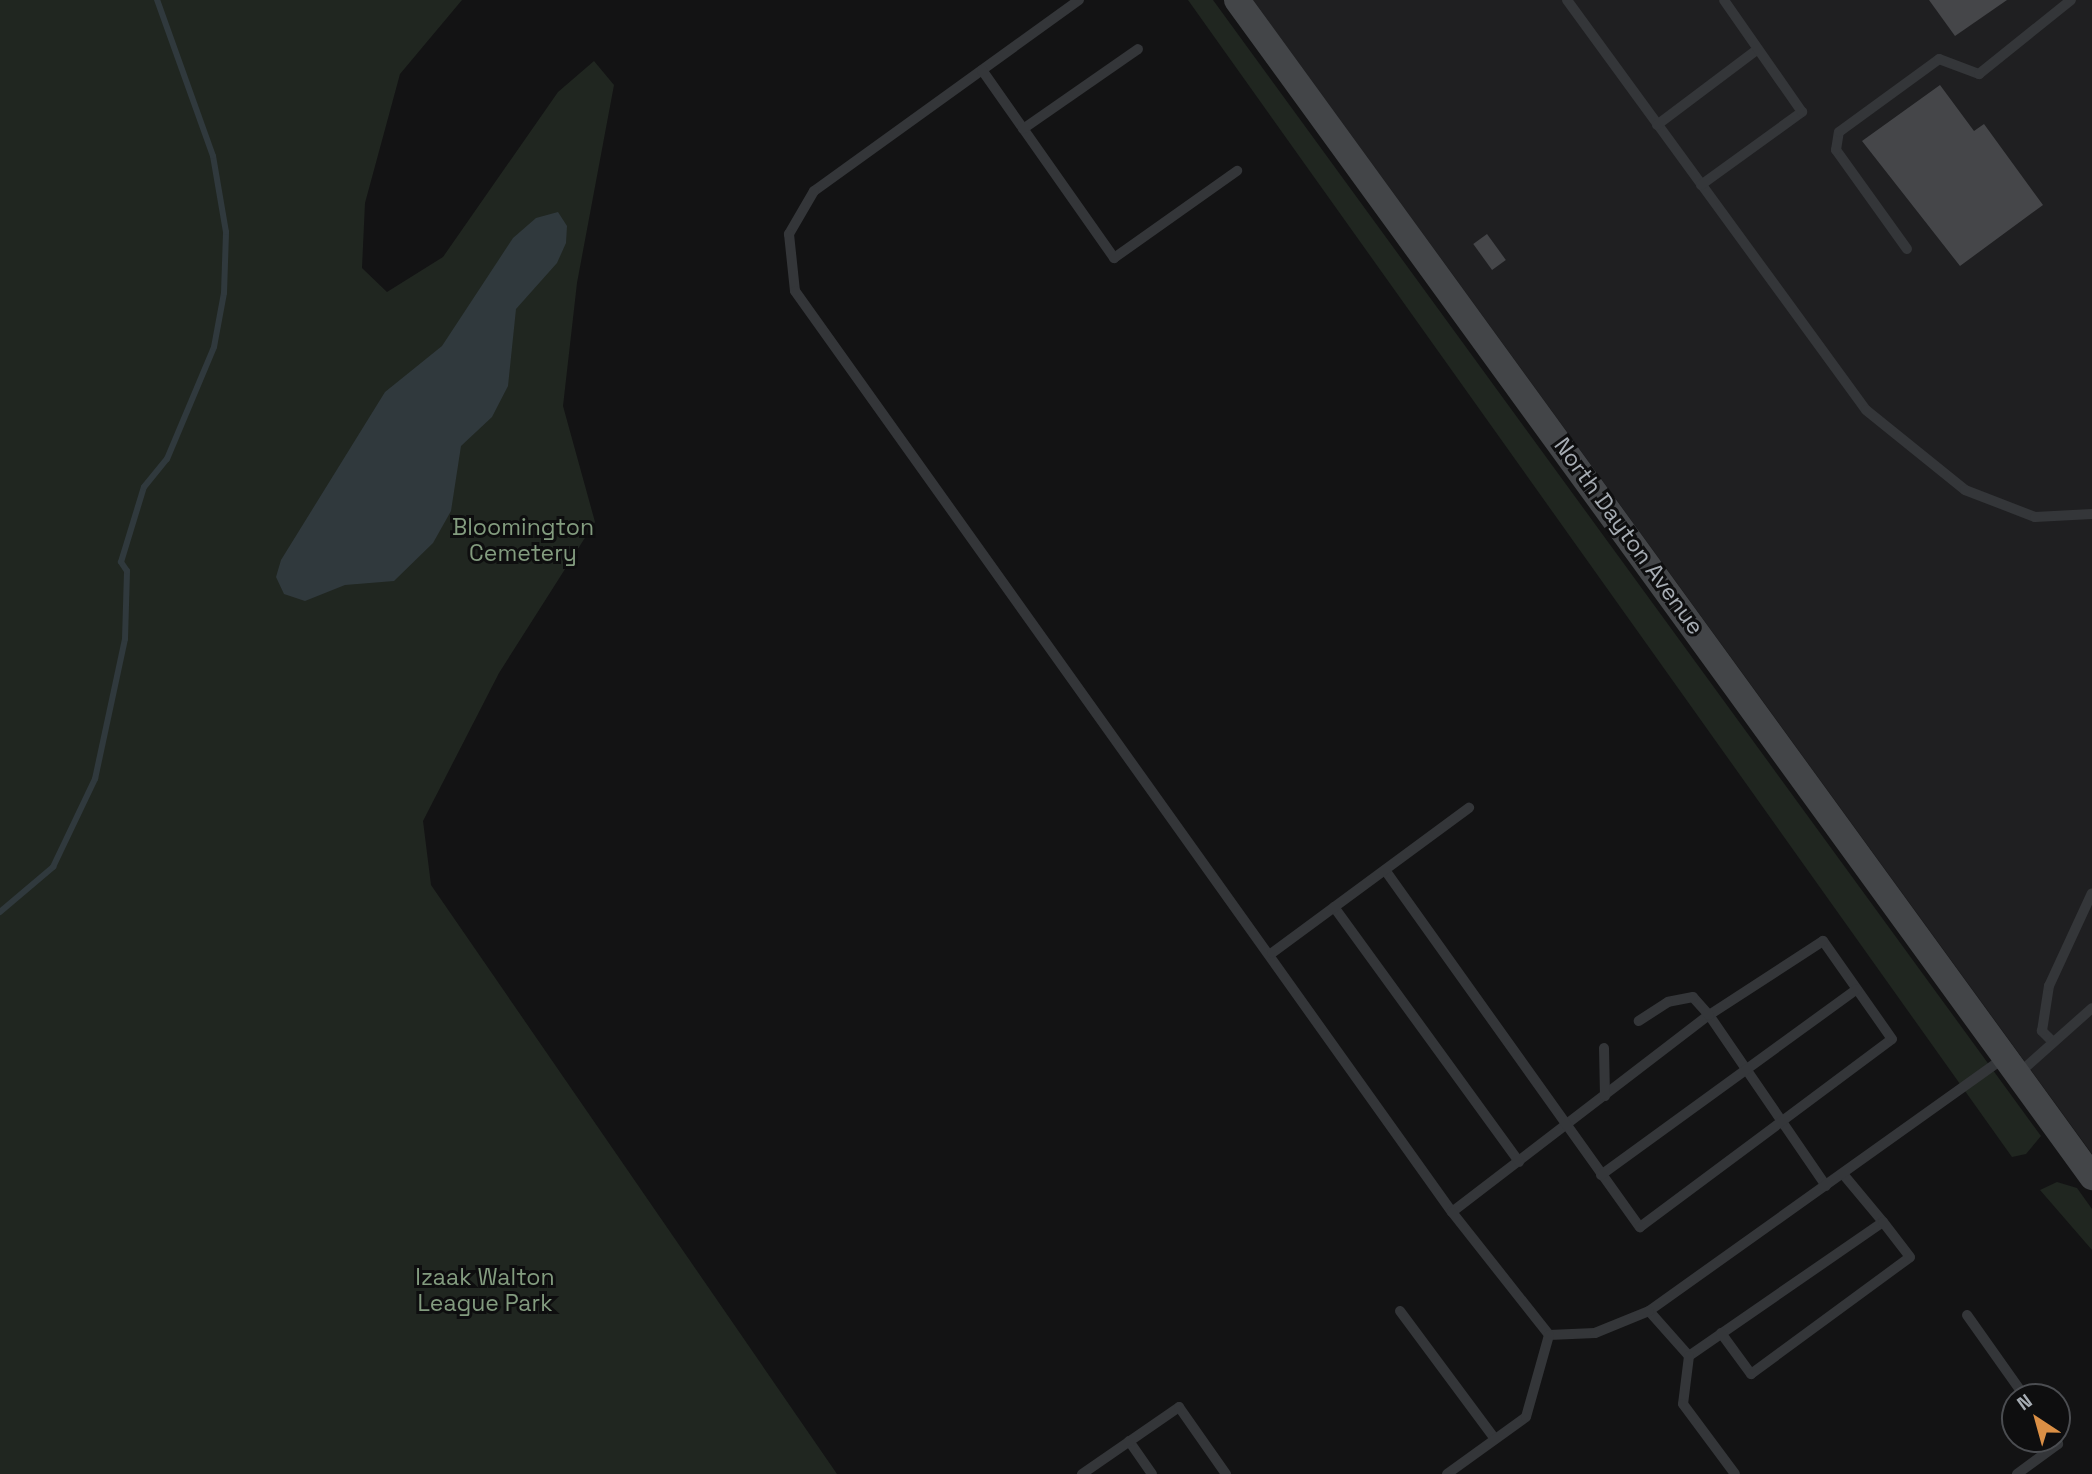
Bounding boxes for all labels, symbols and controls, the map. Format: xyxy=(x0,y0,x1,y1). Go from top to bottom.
street label: North Dayton Avenue xyxy=(1548,432,1710,640)
park label: Bloomington Cemetery xyxy=(452,513,594,567)
park label: Izaak Walton League Park xyxy=(415,1263,555,1317)
north arrow xyxy=(2001,1383,2071,1453)
text: N xyxy=(2012,1388,2037,1416)

